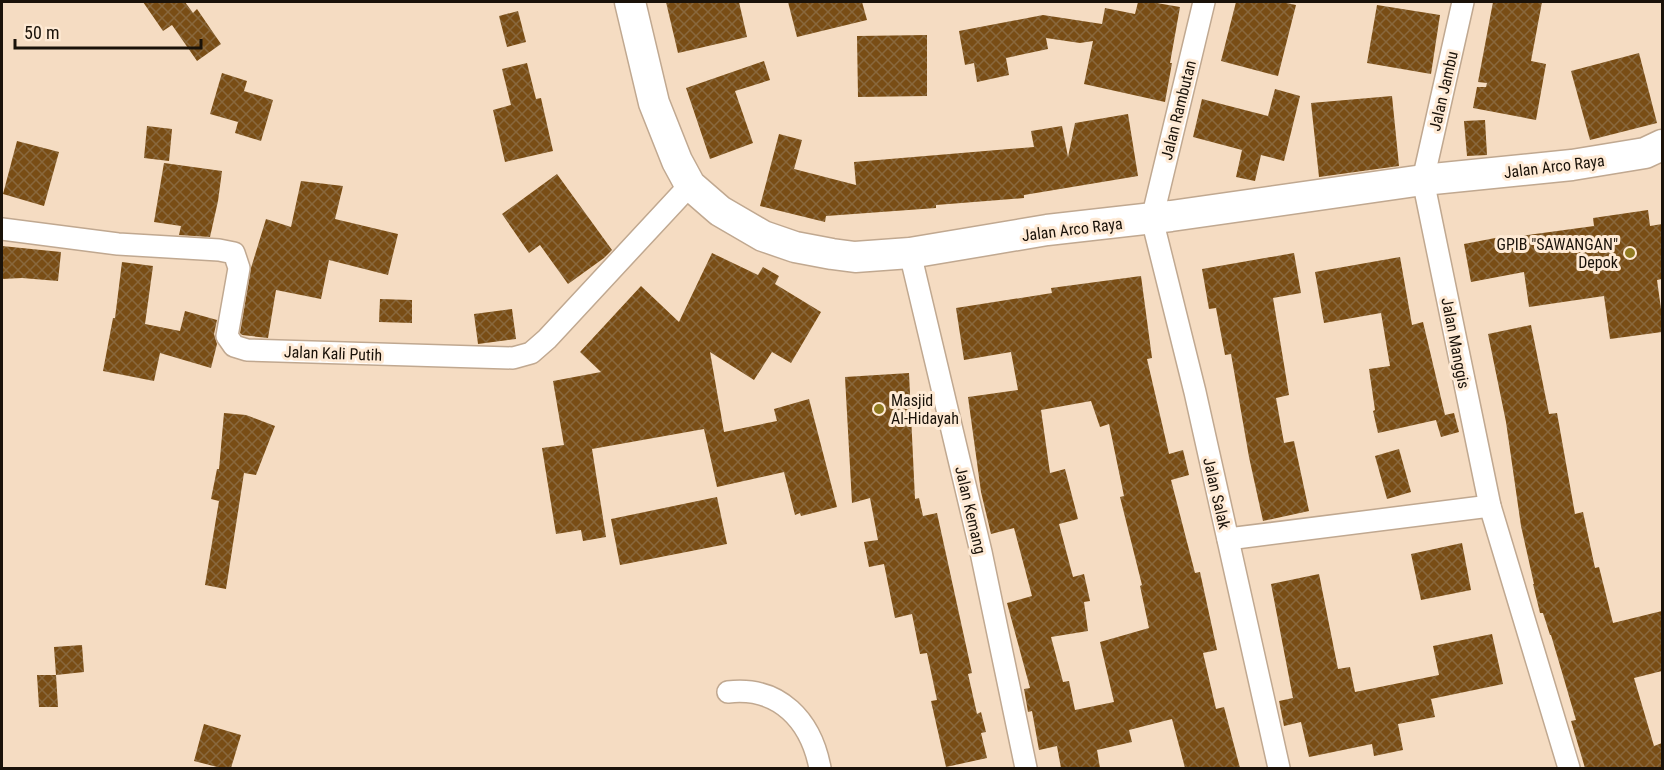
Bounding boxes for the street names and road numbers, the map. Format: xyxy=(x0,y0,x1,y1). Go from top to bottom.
street label: Jalan Jambu xyxy=(1425,49,1462,133)
street label: Jalan Rambutan xyxy=(1157,58,1200,162)
street label: Jalan Arco Raya xyxy=(1503,151,1606,182)
street label: Jalan Arco Raya xyxy=(1021,214,1124,245)
street label: Jalan Manggis xyxy=(1437,296,1474,390)
street label: Jalan Kali Putih xyxy=(284,342,382,365)
street label: Jalan Salak xyxy=(1199,456,1234,531)
street label: Jalan Kemang xyxy=(951,464,990,556)

